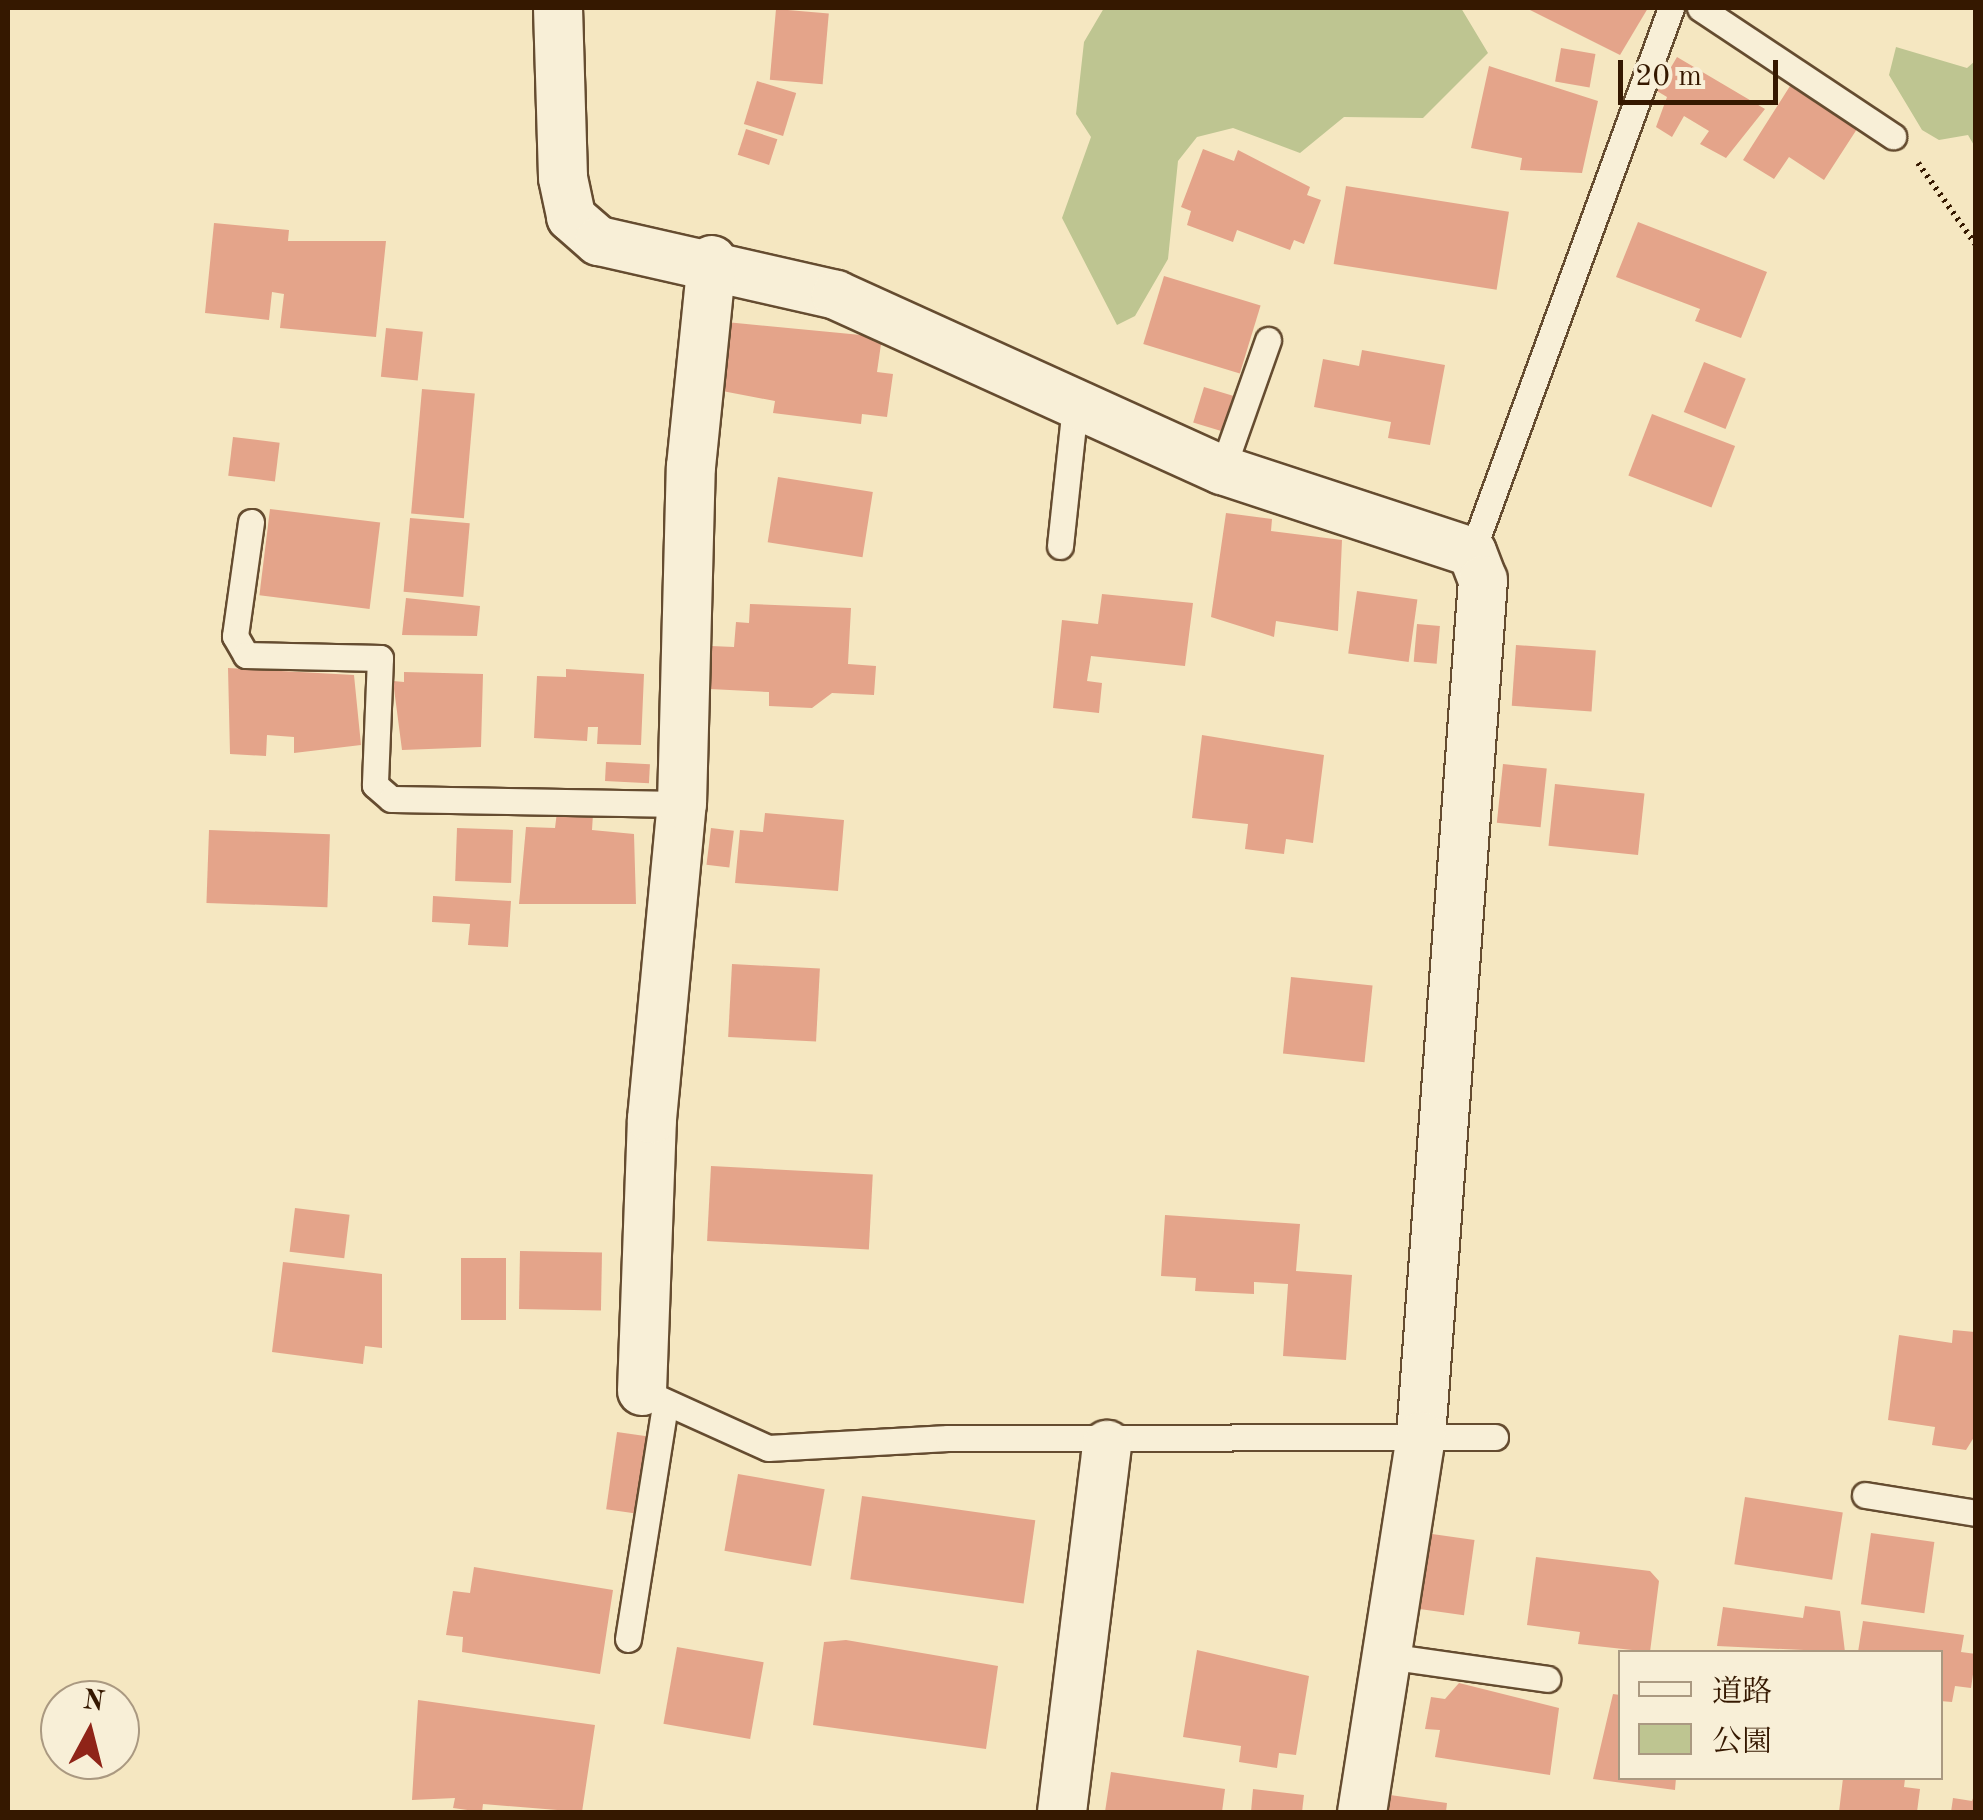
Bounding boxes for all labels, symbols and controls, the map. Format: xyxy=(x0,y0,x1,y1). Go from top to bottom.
scale bar xyxy=(1623,40,1783,102)
text: 20 m xyxy=(1635,62,1702,92)
legend xyxy=(1618,1650,1943,1780)
text: 道路 xyxy=(1712,1678,1772,1708)
north arrow xyxy=(40,1680,140,1780)
text: N xyxy=(81,1687,106,1717)
text: 公園 xyxy=(1712,1728,1772,1758)

